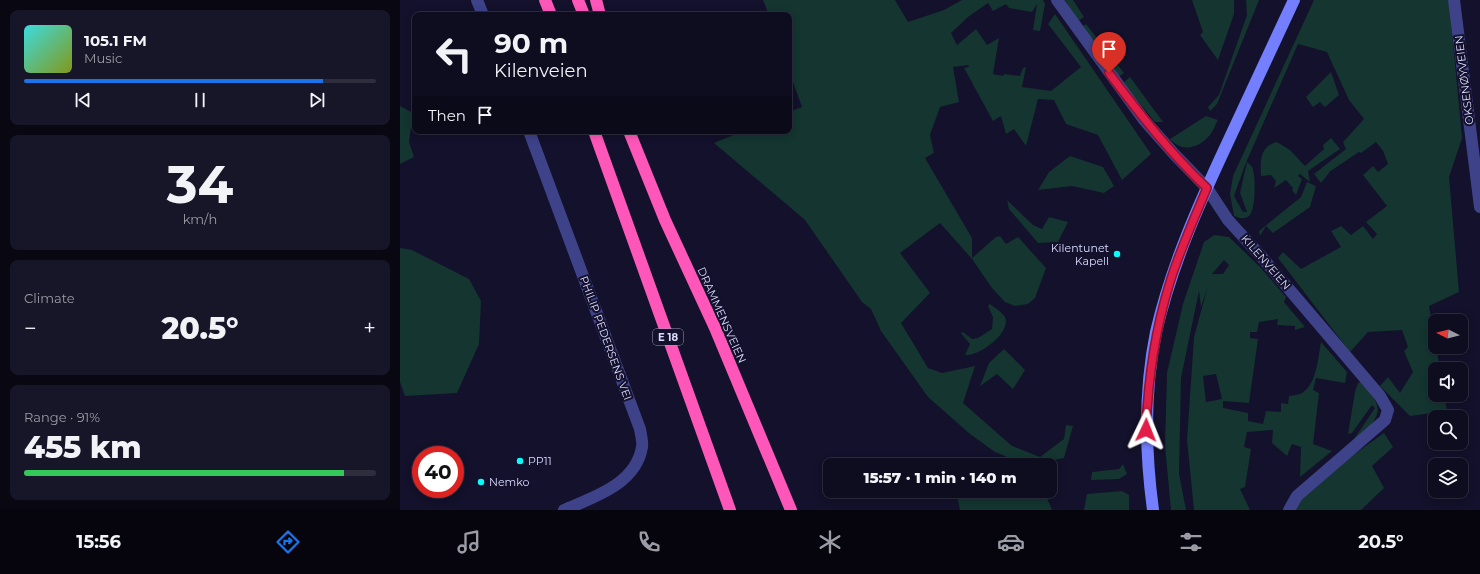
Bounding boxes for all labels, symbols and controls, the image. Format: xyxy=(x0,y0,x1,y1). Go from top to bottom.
text: 90 m xyxy=(494,26,568,60)
icon: left xyxy=(428,28,480,80)
text: 105.1 FM xyxy=(84,31,147,50)
pin xyxy=(1092,32,1126,73)
street label: OKSENØYVEIEN xyxy=(1452,34,1476,126)
icon: arrive xyxy=(1098,38,1120,60)
text: Music xyxy=(84,50,122,66)
text: Kilenveien xyxy=(494,60,588,82)
icon: previous xyxy=(72,89,94,111)
icon: pause xyxy=(189,89,211,111)
icon: next xyxy=(306,89,328,111)
icon: arrive xyxy=(474,104,496,126)
text: Then xyxy=(428,106,466,125)
text: 34 xyxy=(167,153,233,216)
text: km/h xyxy=(183,211,217,227)
street label: KILENVEIEN xyxy=(1238,232,1294,292)
place label: Kilentunet Kapell xyxy=(1051,241,1110,268)
marker: Kilentunet Kapell xyxy=(1112,249,1122,259)
street label: DRAMMENSVEIEN xyxy=(695,265,749,365)
street label: PHILIP PEDERSENS VEI xyxy=(577,274,635,402)
text: Climate xyxy=(24,290,75,306)
text: 20.5° xyxy=(161,310,239,347)
north arrow xyxy=(1428,314,1468,354)
map controls xyxy=(1428,314,1468,498)
text: − xyxy=(24,315,37,342)
text: + xyxy=(363,315,376,342)
road number: E 18 xyxy=(653,329,683,345)
button: sound xyxy=(1428,362,1468,402)
text: Range · 91% xyxy=(24,409,100,425)
position arrow xyxy=(1125,409,1167,451)
button: search xyxy=(1428,410,1468,450)
text: 455 km xyxy=(24,429,142,466)
speed limit sign: 40 xyxy=(412,446,464,498)
place label: PP11 xyxy=(528,454,552,468)
marker: PP11 xyxy=(515,456,525,466)
button: layers xyxy=(1428,458,1468,498)
text: 15:57 · 1 min · 140 m xyxy=(863,468,1017,487)
place label: Nemko xyxy=(489,475,530,489)
marker: Nemko xyxy=(476,477,486,487)
icon: directions xyxy=(274,528,302,556)
icon: music xyxy=(455,528,483,556)
icon: phone xyxy=(635,528,663,556)
icon: climate xyxy=(816,528,844,556)
icon: car xyxy=(997,528,1025,556)
icon: filters xyxy=(1177,528,1205,556)
text: 15:56 xyxy=(76,531,121,553)
text: 20.5° xyxy=(1358,531,1404,553)

